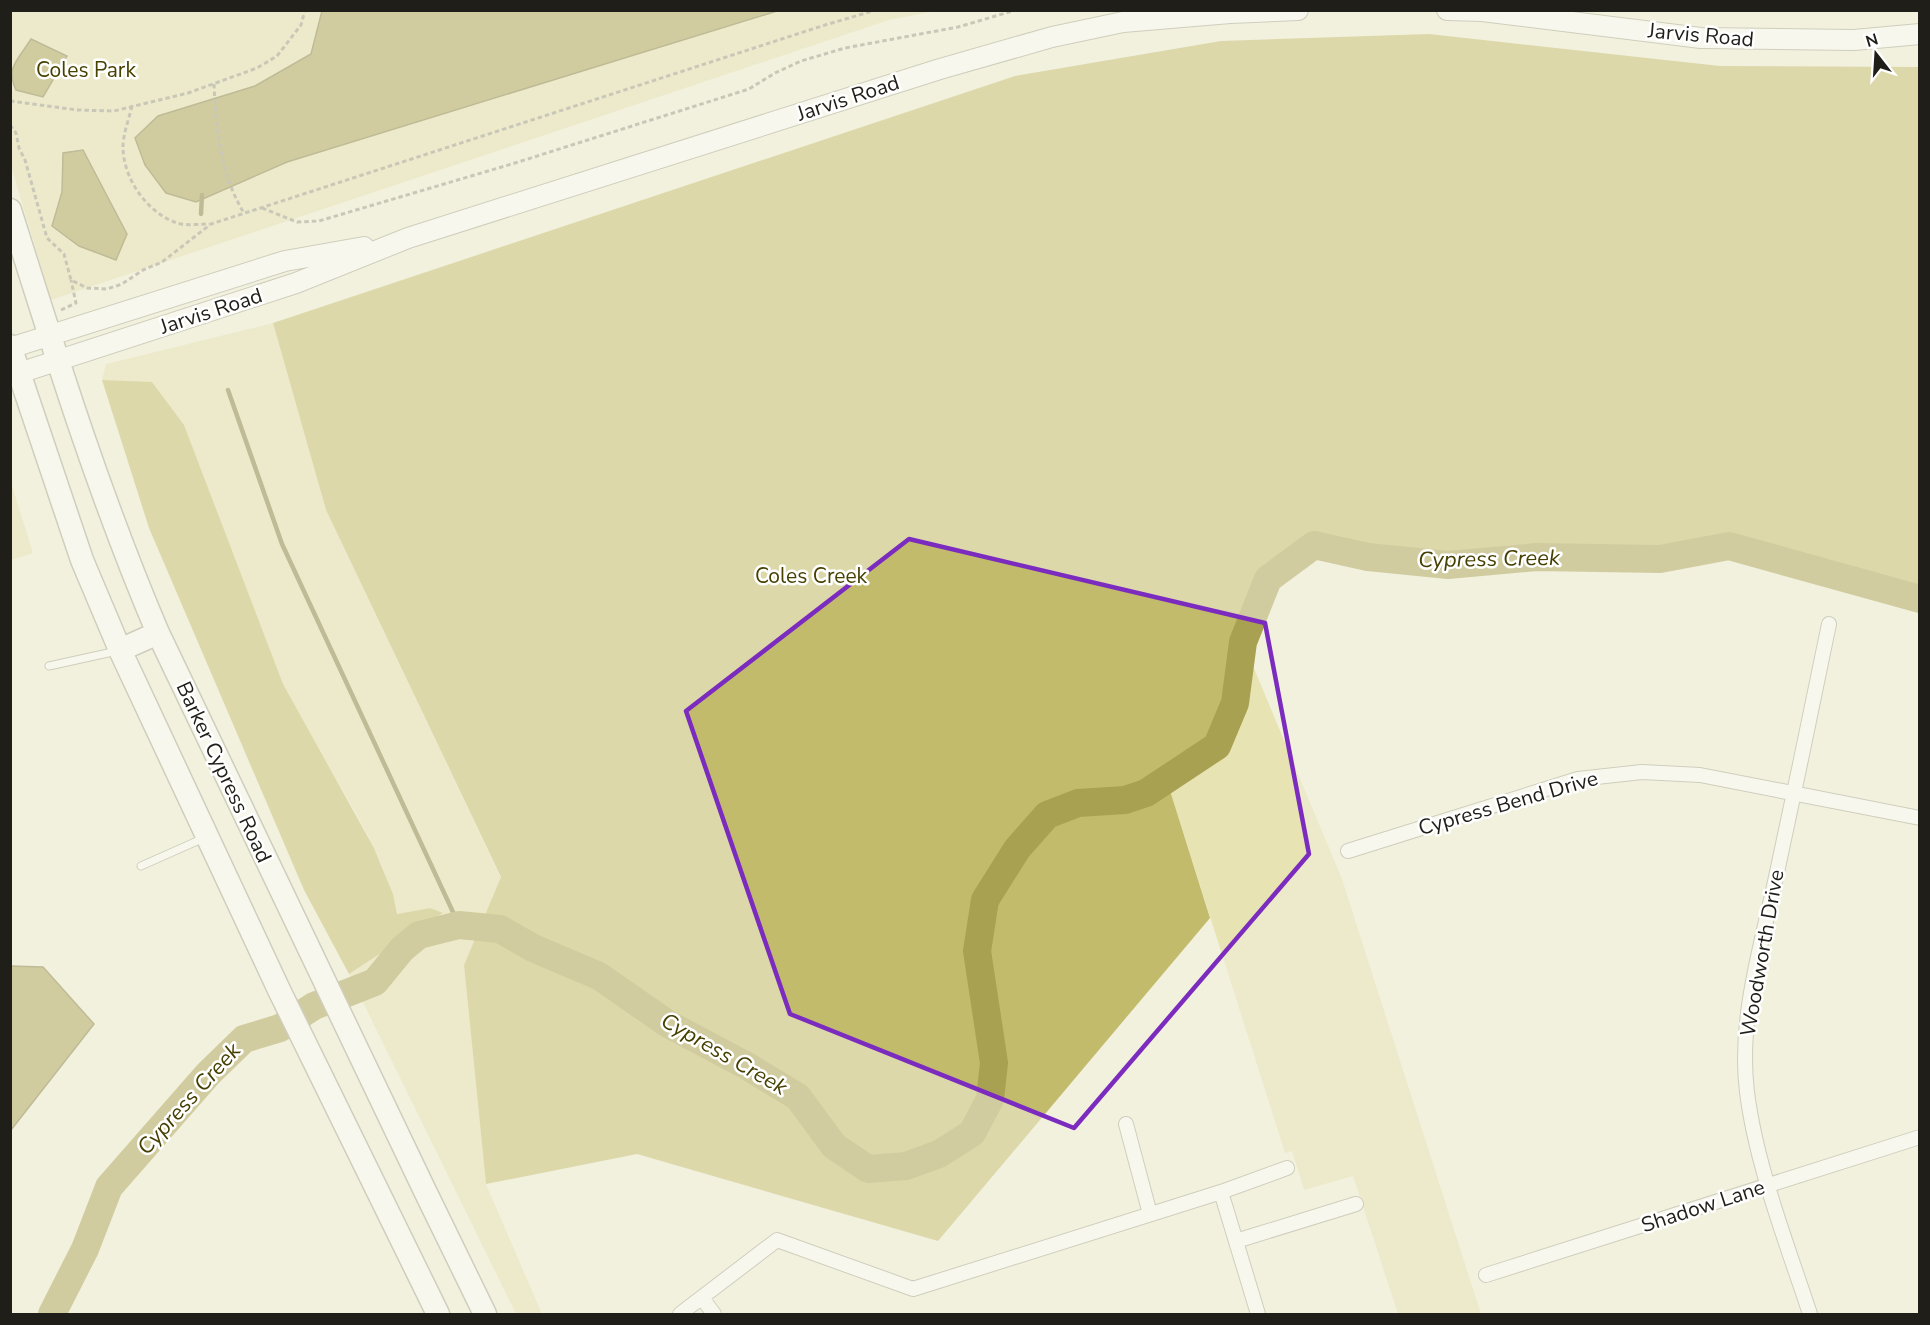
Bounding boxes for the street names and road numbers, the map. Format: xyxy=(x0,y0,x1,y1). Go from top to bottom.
street label: Jarvis Road xyxy=(1646,16,1755,54)
street label: Jarvis Road xyxy=(792,68,903,128)
street label: Jarvis Road xyxy=(155,281,266,341)
street label: Barker Cypress Road xyxy=(170,677,278,867)
street label: Cypress Bend Drive xyxy=(1415,764,1601,842)
street label: Woodworth Drive xyxy=(1734,867,1790,1039)
street label: Shadow Lane xyxy=(1638,1173,1768,1239)

